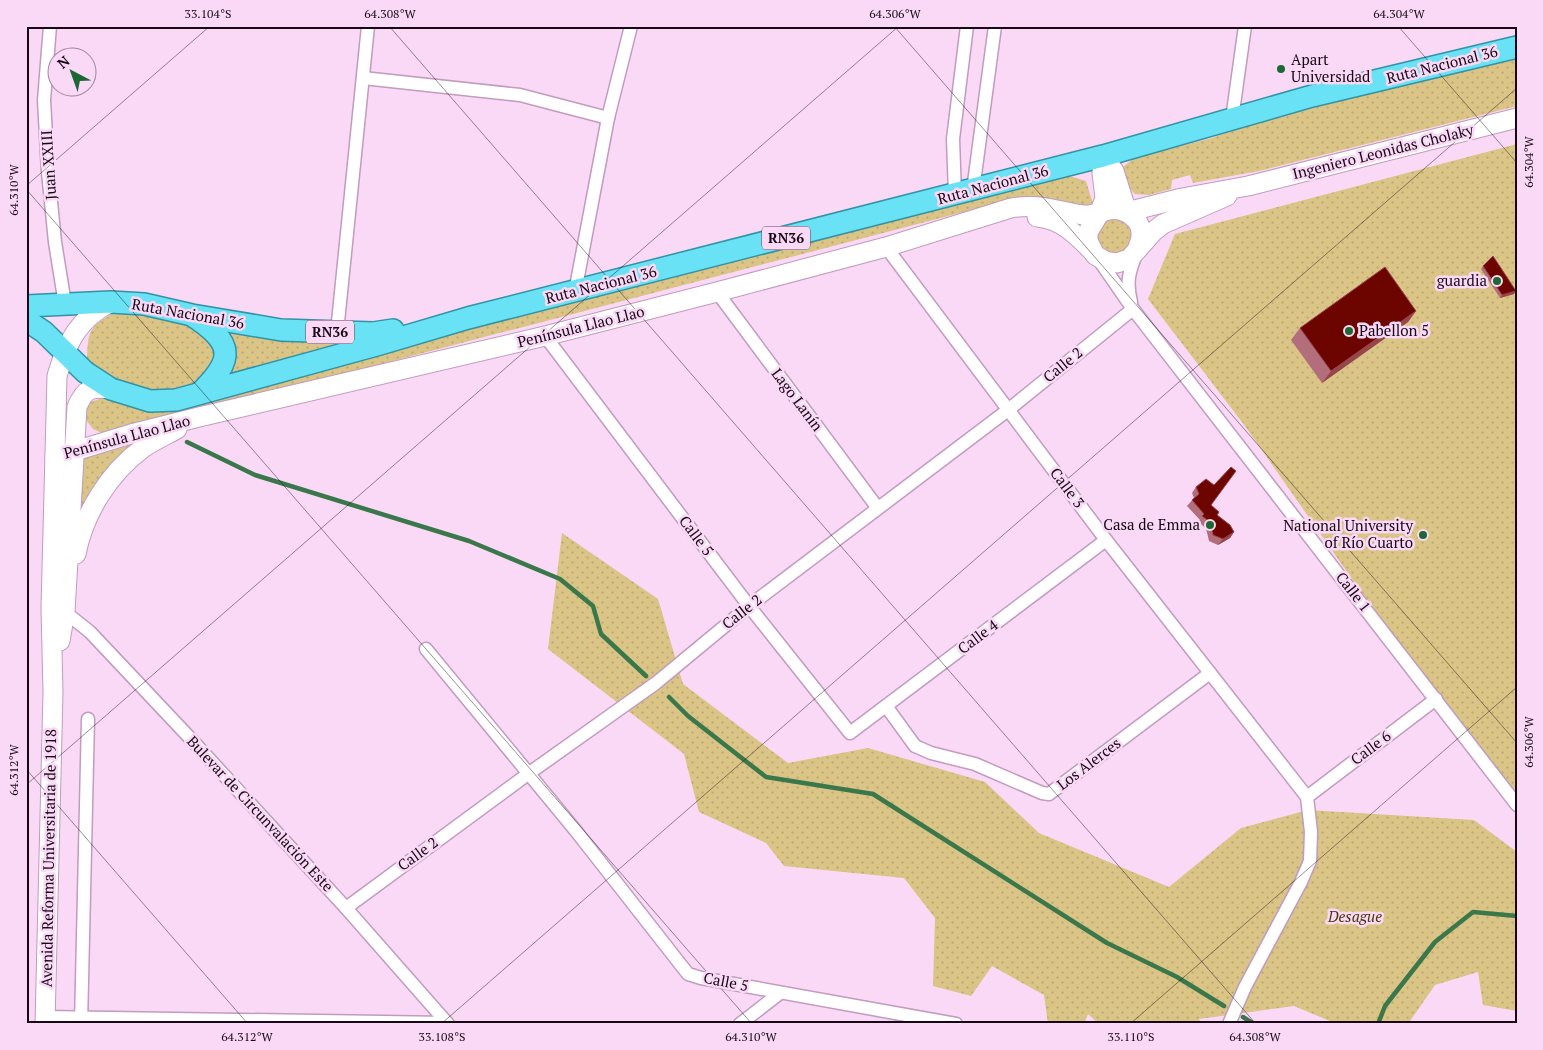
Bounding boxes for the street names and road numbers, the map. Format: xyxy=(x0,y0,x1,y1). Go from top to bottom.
street label: Ruta Nacional 36 xyxy=(1384,41,1499,88)
street label: Ingeniero Leonidas Cholaky xyxy=(1290,119,1476,183)
street label: Juan XXIII xyxy=(36,130,60,201)
street label: Ruta Nacional 36 xyxy=(935,160,1050,208)
road number: RN36 xyxy=(762,227,810,250)
street label: Ruta Nacional 36 xyxy=(543,261,658,308)
street label: Ruta Nacional 36 xyxy=(130,293,246,333)
street label: Península Llao Llao xyxy=(515,301,646,351)
road number: RN36 xyxy=(306,321,354,344)
street label: Calle 2 xyxy=(1038,342,1086,386)
street label: Lago Lanín xyxy=(768,364,828,435)
street label: Península Llao Llao xyxy=(61,410,192,463)
street label: Calle 3 xyxy=(1046,463,1089,512)
street label: Calle 5 xyxy=(675,511,718,560)
street label: Calle 1 xyxy=(1332,567,1376,615)
street label: Calle 2 xyxy=(717,589,765,633)
street label: Calle 4 xyxy=(953,615,1002,658)
street label: Calle 6 xyxy=(1346,726,1395,769)
street label: Avenida Reforma Universitaria de 1918 xyxy=(36,729,60,987)
street label: Bulevar de Circunvalación Este xyxy=(183,731,338,896)
street label: Los Alerces xyxy=(1052,733,1124,794)
street label: Calle 2 xyxy=(393,832,442,875)
street label: Calle 5 xyxy=(702,967,750,995)

